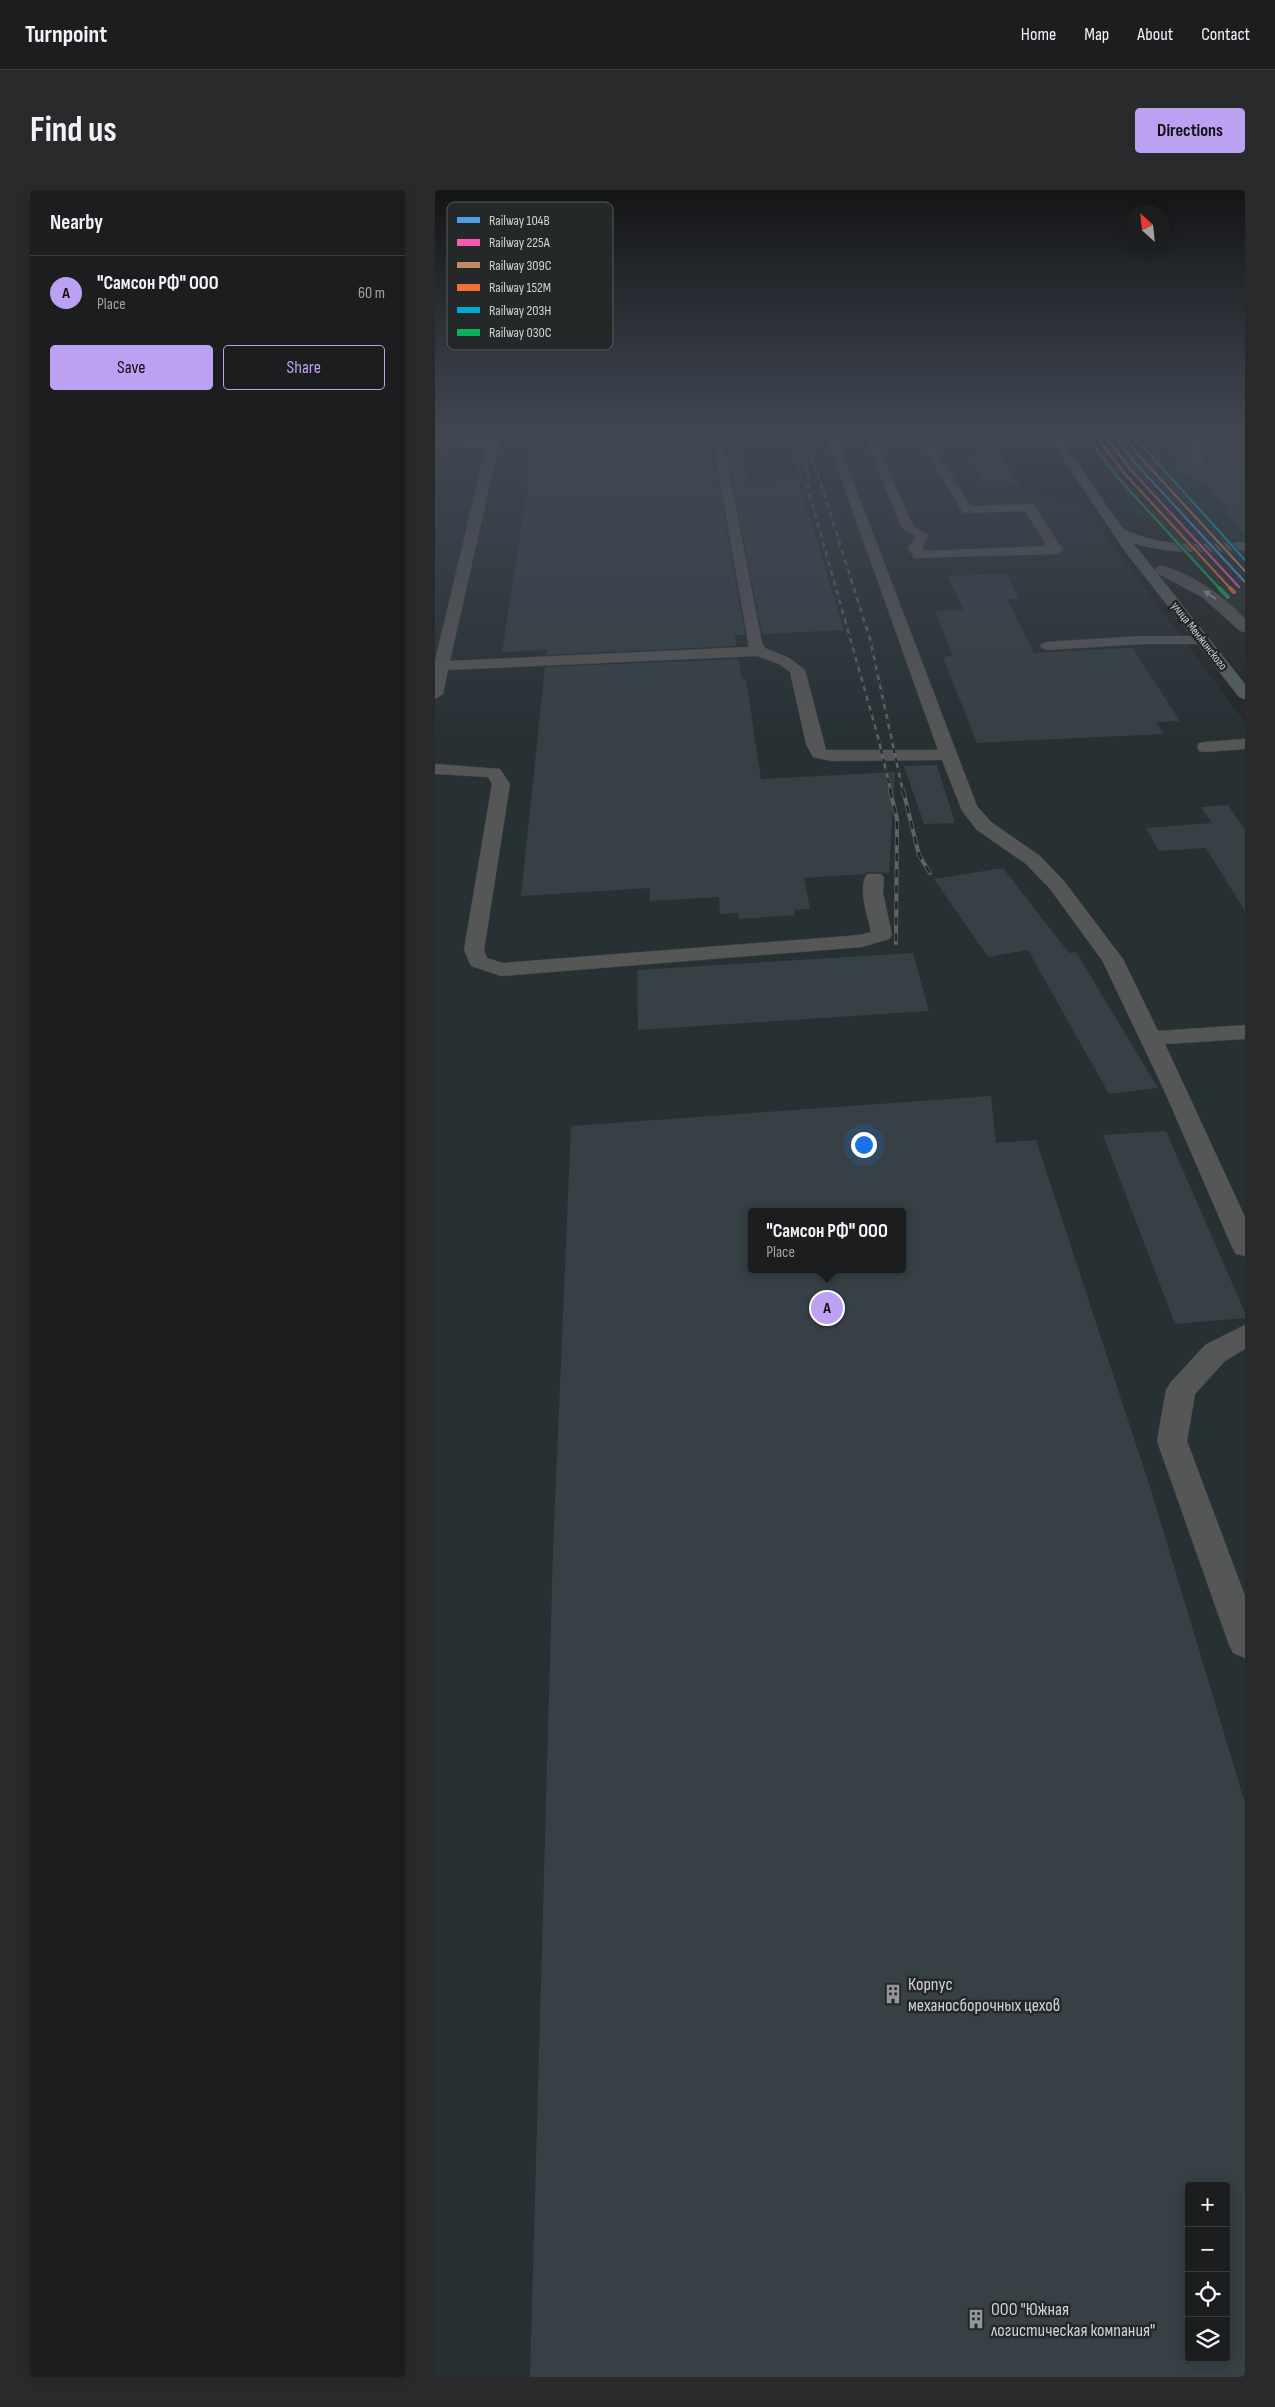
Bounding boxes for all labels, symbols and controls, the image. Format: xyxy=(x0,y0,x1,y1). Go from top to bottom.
text: Turnpoint xyxy=(25,20,107,49)
text: Home xyxy=(1021,24,1056,45)
text: Map xyxy=(1084,24,1109,45)
text: About xyxy=(1137,24,1173,45)
text: Contact xyxy=(1201,24,1250,45)
button: Directions xyxy=(1135,108,1245,153)
text: Find us xyxy=(30,109,117,152)
legend xyxy=(447,202,613,350)
north arrow xyxy=(1125,205,1170,250)
text: Nearby xyxy=(50,210,103,235)
text: Railway 104В xyxy=(489,212,550,229)
text: Railway 225А xyxy=(489,234,551,251)
text: Railway 309С xyxy=(489,257,552,274)
text: "Самсон РФ" ООО xyxy=(97,272,219,295)
text: Railway 152М xyxy=(489,279,551,296)
text: A xyxy=(62,284,70,303)
text: 60 m xyxy=(358,284,385,303)
text: Place xyxy=(97,295,126,314)
text: Railway 203Н xyxy=(489,302,551,319)
text: Railway 030C xyxy=(489,324,552,341)
button: Save xyxy=(50,345,213,390)
button: Share xyxy=(223,345,385,390)
one-way arrow xyxy=(1203,590,1217,600)
street label: улица Менжинского xyxy=(1168,599,1230,673)
your location xyxy=(851,1132,877,1158)
popup xyxy=(748,1208,906,1273)
text: "Самсон РФ" ООО xyxy=(766,1220,888,1243)
text: Place xyxy=(766,1243,795,1262)
pin: A xyxy=(811,1289,843,1327)
place label: Корпус механосборочных цехов xyxy=(908,1974,1060,2016)
building icon: Корпус механосборочных цехов xyxy=(882,1983,904,2005)
map controls xyxy=(1185,2182,1230,2362)
button: + xyxy=(1185,2182,1230,2227)
button: − xyxy=(1185,2227,1230,2272)
button: locate xyxy=(1185,2272,1230,2317)
place label: ООО "Южная логистическая компания" xyxy=(991,2299,1155,2341)
building icon: ООО "Южная логистическая компания" xyxy=(965,2308,987,2330)
button: layers xyxy=(1185,2317,1230,2362)

